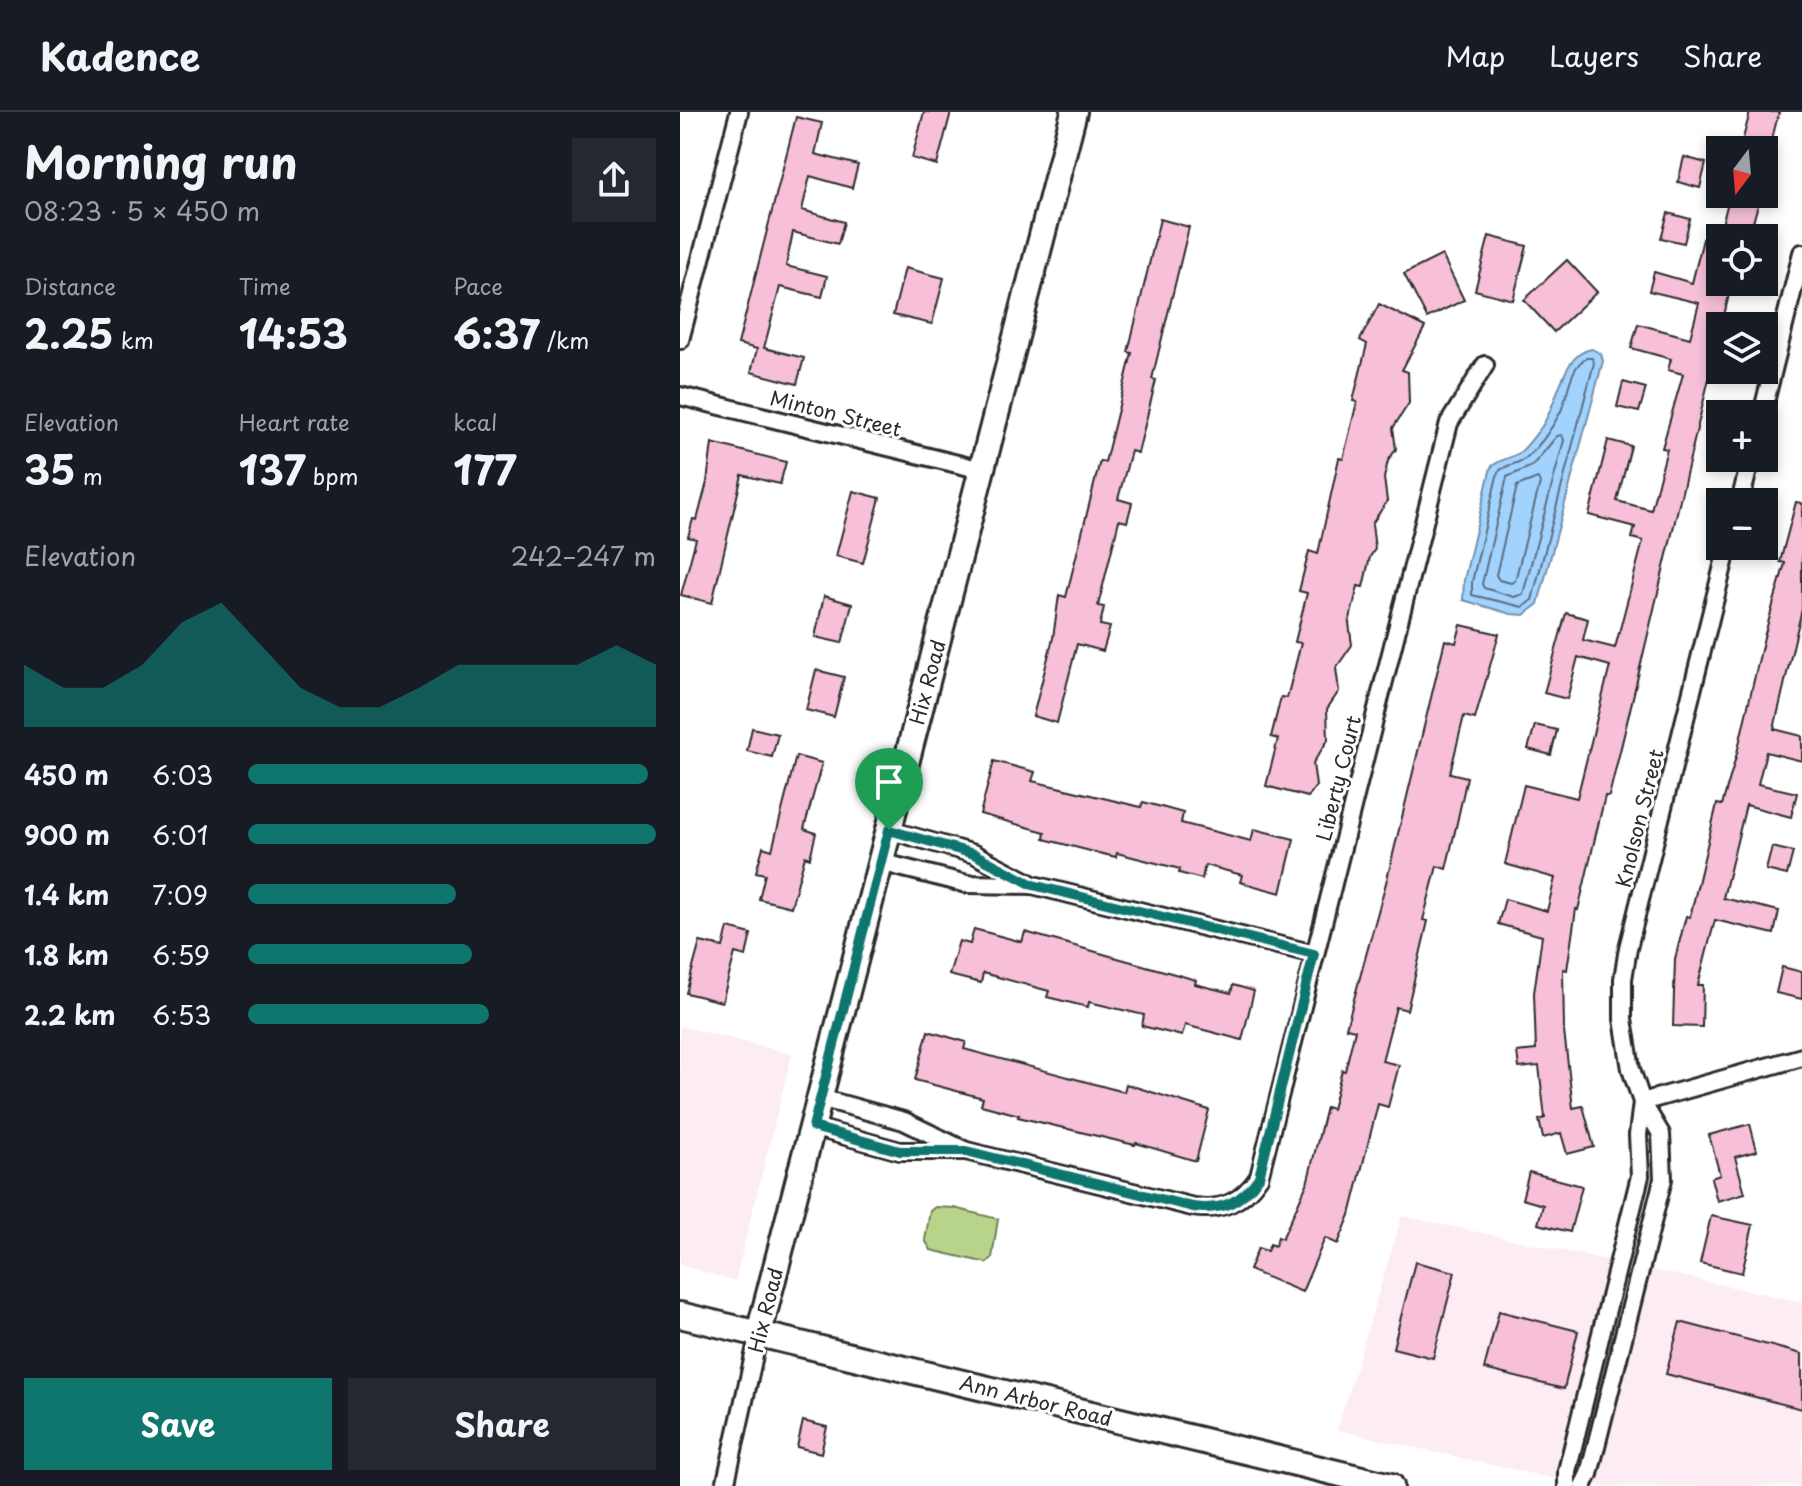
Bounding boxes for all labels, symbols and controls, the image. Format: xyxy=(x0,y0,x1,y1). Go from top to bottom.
text: Kadence xyxy=(40,27,200,84)
text: Map xyxy=(1445,34,1505,77)
text: Layers xyxy=(1549,34,1639,77)
text: Share xyxy=(1683,34,1762,77)
text: Morning run xyxy=(24,128,298,194)
north arrow xyxy=(1706,136,1778,208)
map controls xyxy=(1706,136,1778,560)
button: share xyxy=(572,138,656,222)
text: 08:23 · 5 × 450 m xyxy=(24,191,260,230)
button: locate xyxy=(1706,224,1778,296)
text: Distance xyxy=(24,269,116,302)
text: Time xyxy=(239,269,291,302)
text: Pace xyxy=(453,269,503,302)
text: 2.25 xyxy=(24,302,114,363)
text: 14:53 xyxy=(239,302,348,363)
text: 6:37 xyxy=(453,302,540,363)
button: layers xyxy=(1706,312,1778,384)
text: km xyxy=(114,323,154,356)
text: /km xyxy=(540,323,589,356)
street label: Minton Street xyxy=(767,382,905,444)
button: + xyxy=(1706,400,1778,472)
text: Elevation xyxy=(24,405,119,438)
text: Heart rate xyxy=(239,405,350,438)
text: kcal xyxy=(453,405,497,438)
text: 35 xyxy=(24,438,76,499)
text: 137 xyxy=(239,438,306,499)
text: 177 xyxy=(453,438,517,499)
text: m xyxy=(76,459,103,492)
text: bpm xyxy=(306,459,359,492)
button: − xyxy=(1706,488,1778,560)
text: Elevation xyxy=(24,536,136,575)
text: 242–247 m xyxy=(511,536,656,575)
street label: Hix Road xyxy=(901,636,953,728)
street label: Liberty Court xyxy=(1308,712,1368,844)
street label: Knolson Street xyxy=(1607,746,1671,890)
pin xyxy=(855,748,923,830)
text: 450 m xyxy=(24,755,109,794)
text: 6:03 xyxy=(152,755,213,794)
icon: arrive xyxy=(867,760,911,804)
text: 900 m xyxy=(24,815,110,854)
text: 6:01 xyxy=(152,815,208,854)
text: 1.4 km xyxy=(24,875,109,914)
text: 7:09 xyxy=(152,875,208,914)
text: 1.8 km xyxy=(24,935,109,974)
text: 6:59 xyxy=(152,935,210,974)
text: 2.2 km xyxy=(24,995,115,1034)
text: 6:53 xyxy=(152,995,211,1034)
street label: Hix Road xyxy=(740,1264,790,1356)
street label: Ann Arbor Road xyxy=(957,1367,1115,1433)
button: Save xyxy=(24,1378,332,1470)
button: Share xyxy=(348,1378,656,1470)

